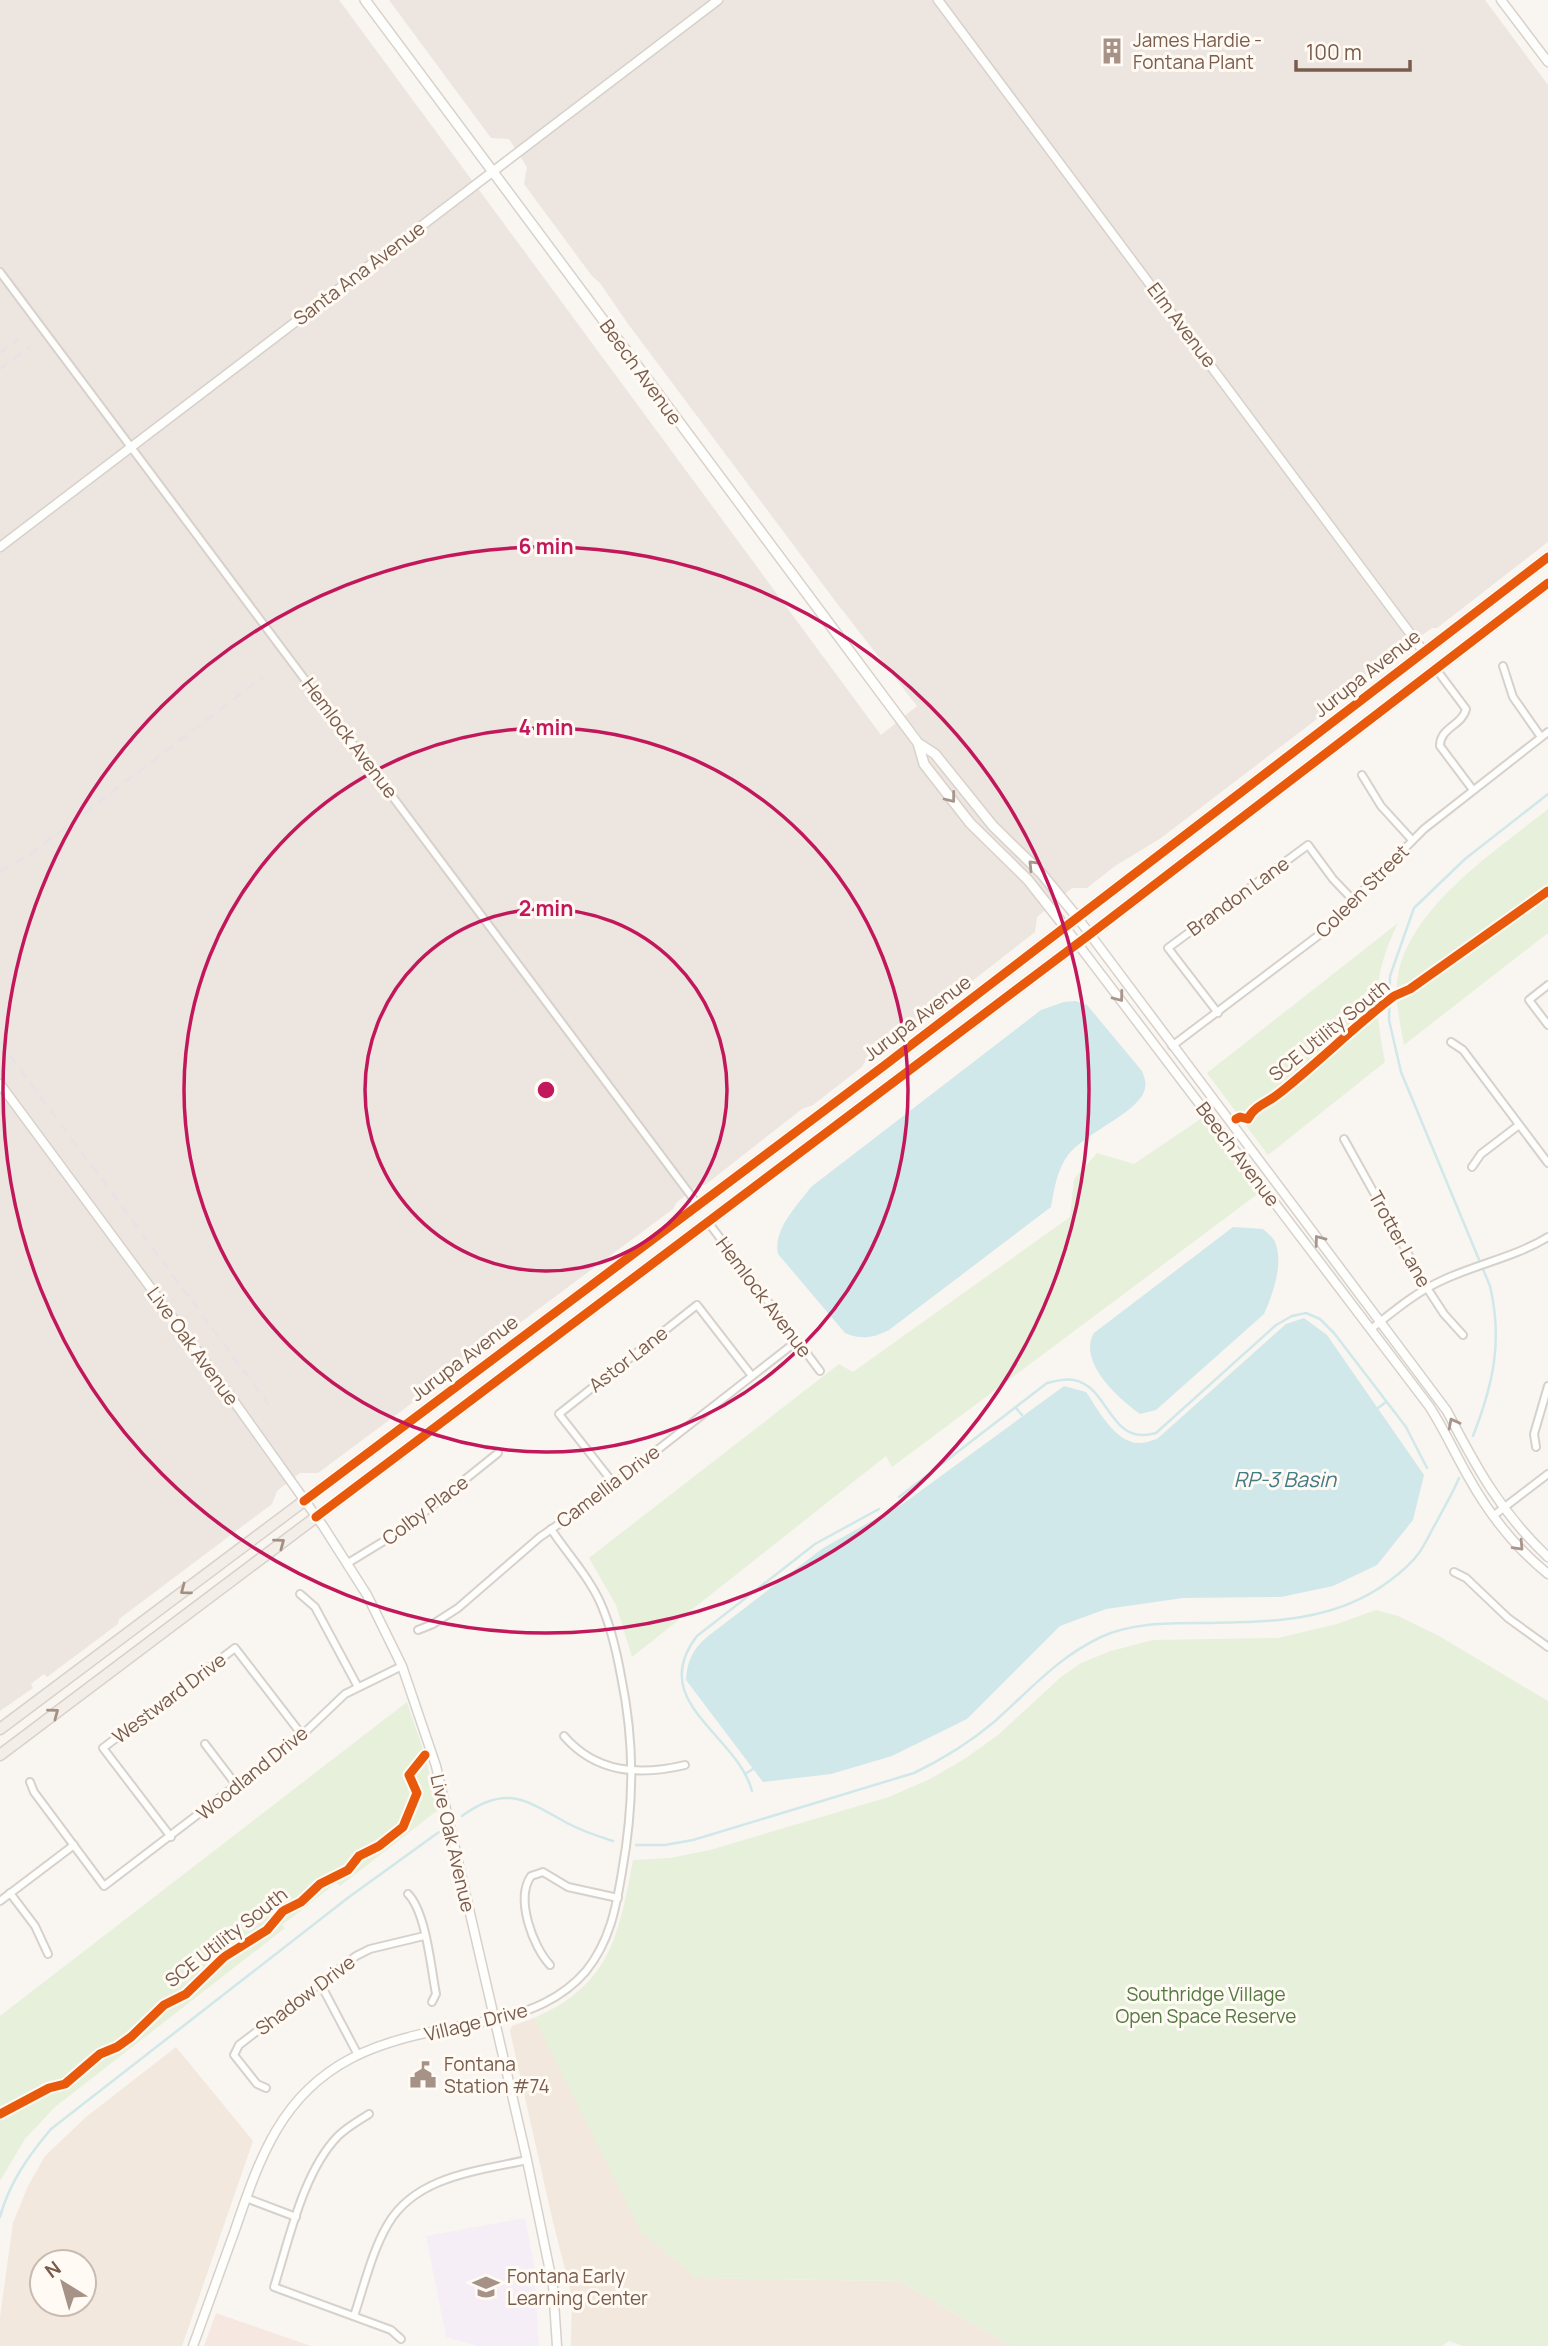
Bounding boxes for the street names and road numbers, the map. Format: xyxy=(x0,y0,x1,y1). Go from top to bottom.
street label: Santa Ana Avenue xyxy=(288,215,430,331)
street label: Elm Avenue xyxy=(1141,277,1223,373)
street label: Beech Avenue xyxy=(594,314,688,430)
street label: Jurupa Avenue xyxy=(1308,623,1426,723)
street label: Hemlock Avenue xyxy=(296,673,404,803)
street label: Coleen Street xyxy=(1310,839,1414,943)
street label: Brandon Lane xyxy=(1182,850,1294,942)
street label: Jurupa Avenue xyxy=(858,969,976,1067)
street label: SCE Utility South xyxy=(1263,973,1395,1087)
street label: Beech Avenue xyxy=(1190,1096,1286,1212)
street label: Trotter Lane xyxy=(1363,1186,1437,1292)
street label: Hemlock Avenue xyxy=(710,1232,818,1362)
street label: Live Oak Avenue xyxy=(141,1281,245,1411)
street label: Jurupa Avenue xyxy=(405,1309,523,1407)
street label: Astor Lane xyxy=(583,1320,673,1398)
street label: Camellia Drive xyxy=(551,1438,665,1534)
street label: Colby Place xyxy=(377,1469,473,1551)
street label: Westward Drive xyxy=(107,1647,231,1749)
street label: Woodland Drive xyxy=(191,1720,313,1826)
street label: Live Oak Avenue xyxy=(424,1771,482,1915)
street label: SCE Utility South xyxy=(159,1881,293,1993)
street label: Shadow Drive xyxy=(250,1949,360,2041)
street label: Village Drive xyxy=(422,1997,530,2047)

